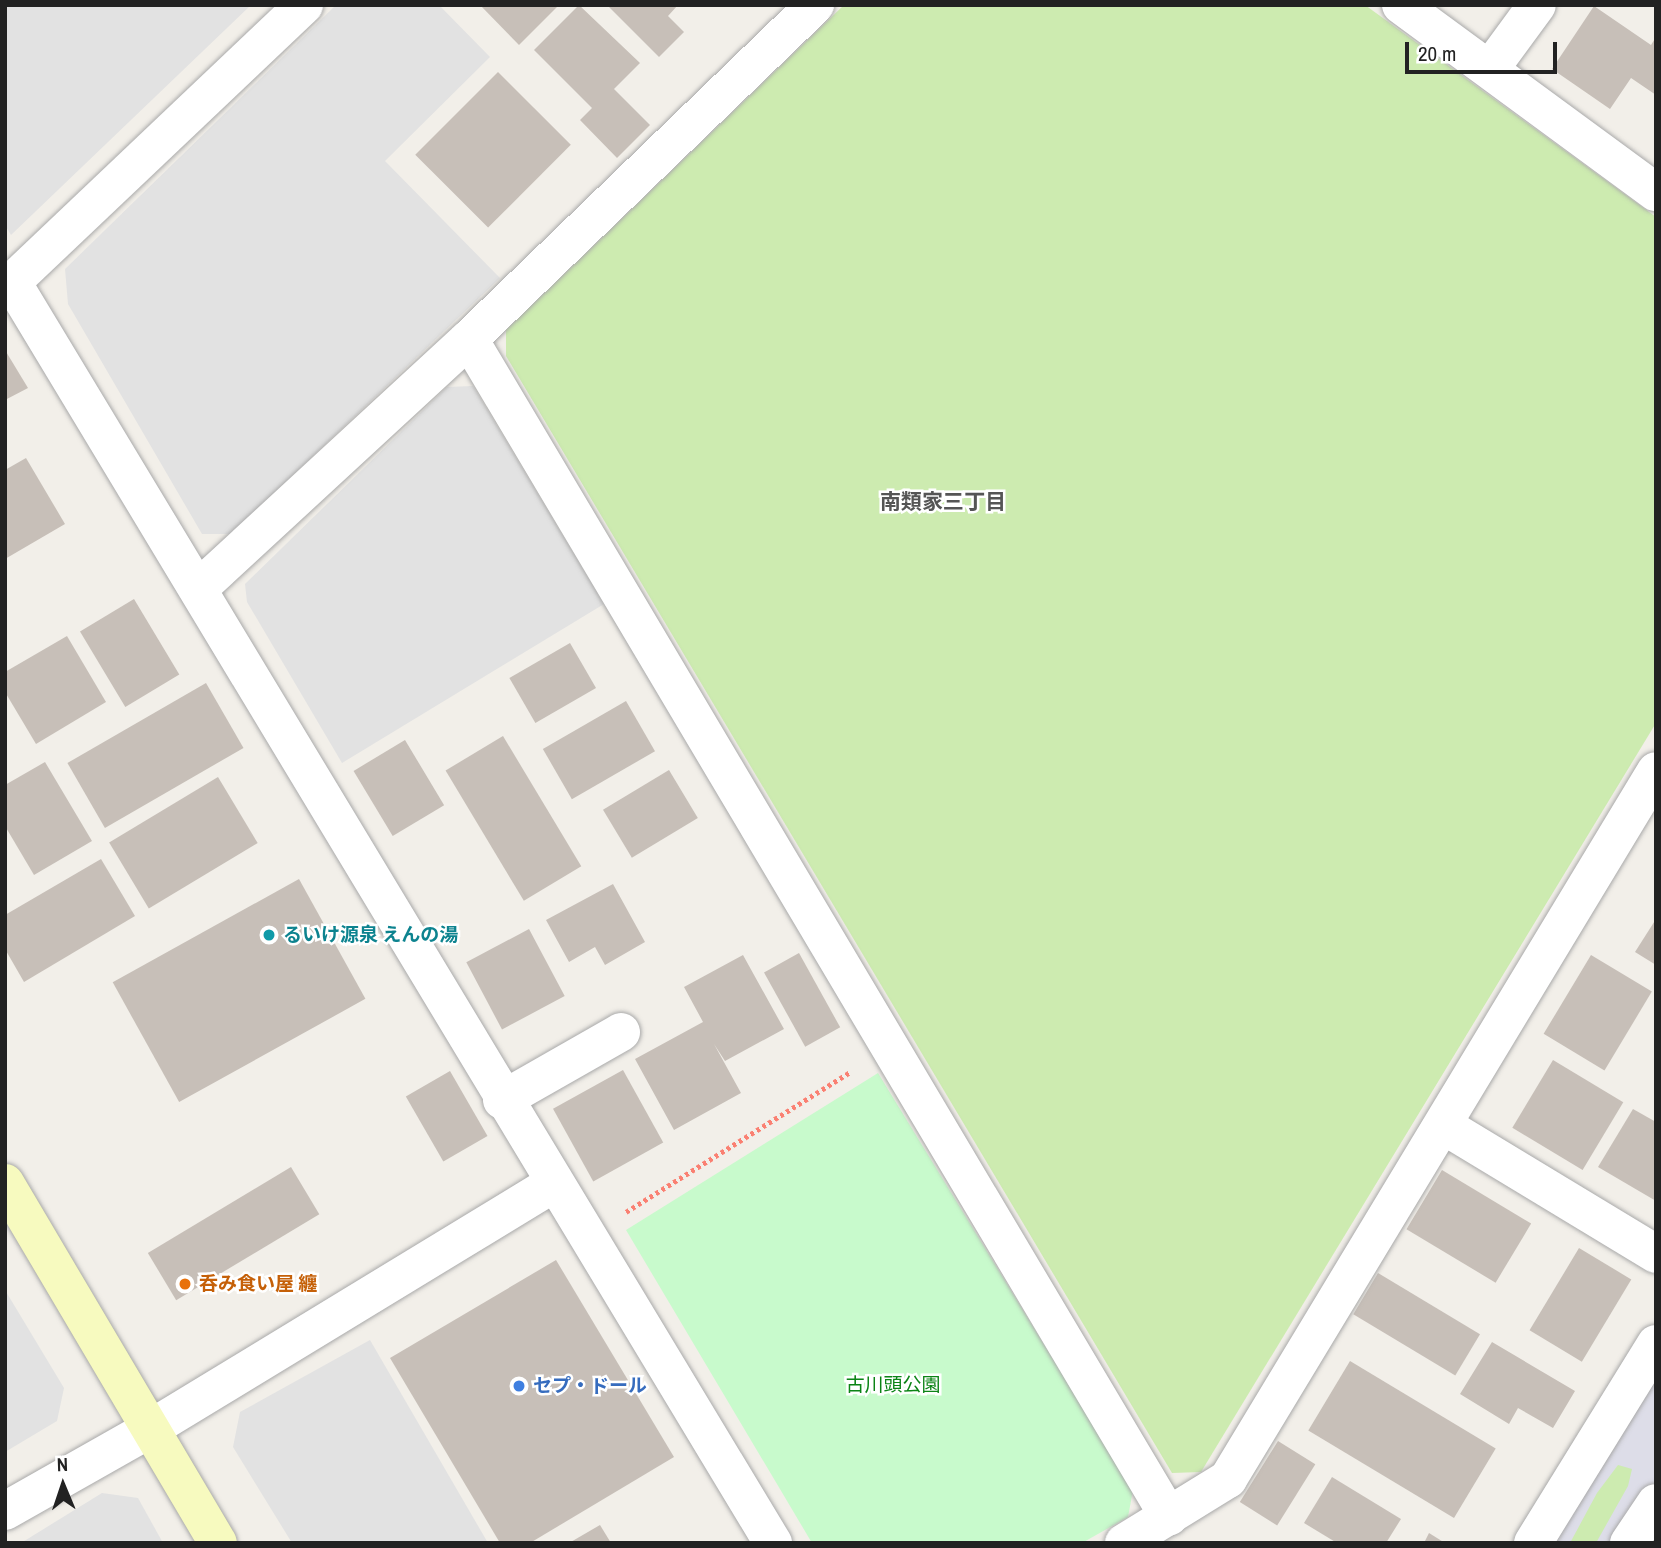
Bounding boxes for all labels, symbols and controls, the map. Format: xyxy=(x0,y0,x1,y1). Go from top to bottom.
scale bar xyxy=(1409,28,1561,72)
text: 20 m xyxy=(1418,39,1456,68)
district label: 南類家三丁目 xyxy=(880,489,1006,515)
place label: るいけ源泉 えんの湯 xyxy=(283,924,458,946)
marker: るいけ源泉 えんの湯 xyxy=(261,927,277,943)
place label: 呑み食い屋 纏 xyxy=(199,1273,317,1295)
marker: 呑み食い屋 纏 xyxy=(177,1276,193,1292)
park label: 古川頭公園 xyxy=(846,1374,940,1396)
place label: セプ・ドール xyxy=(533,1375,647,1397)
marker: セプ・ドール xyxy=(511,1378,527,1394)
north arrow xyxy=(28,1450,98,1520)
text: N xyxy=(56,1451,68,1477)

